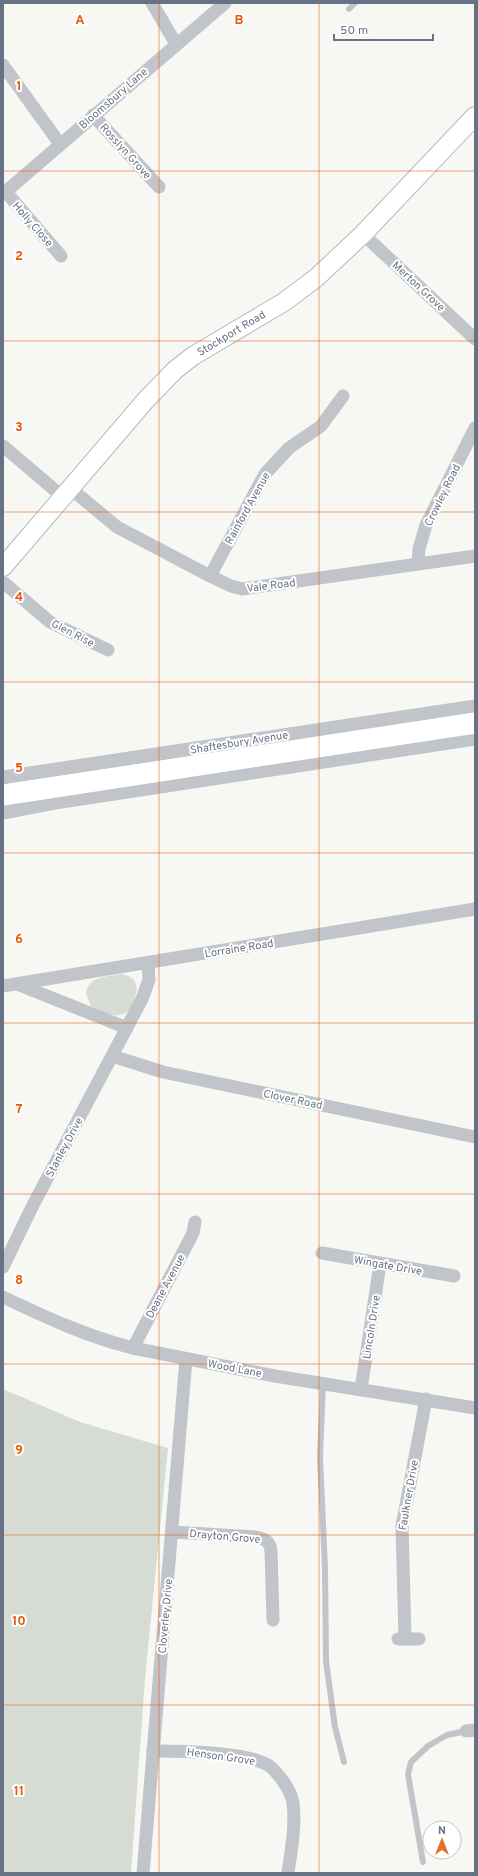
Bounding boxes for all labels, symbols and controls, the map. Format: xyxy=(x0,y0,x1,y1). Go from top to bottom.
text: A xyxy=(75,13,85,29)
text: B xyxy=(235,13,244,29)
scale bar xyxy=(334,16,433,42)
text: 50 m xyxy=(340,23,368,39)
street label: Bloomsbury Lane xyxy=(76,65,151,132)
text: 1 xyxy=(16,79,22,95)
street label: Rosslyn Grove xyxy=(97,121,154,182)
street label: Holly Close xyxy=(9,199,56,250)
text: 2 xyxy=(15,249,23,265)
street label: Merton Grove xyxy=(389,259,448,315)
street label: Stockport Road xyxy=(195,308,268,360)
text: 3 xyxy=(15,420,23,436)
street label: Crowley Road xyxy=(422,462,464,529)
street label: Rainford Avenue xyxy=(222,470,274,547)
street label: Vale Road xyxy=(246,576,296,596)
text: 4 xyxy=(15,590,23,606)
street label: Glen Rise xyxy=(49,617,96,651)
street label: Shaftesbury Avenue xyxy=(189,728,289,758)
text: 5 xyxy=(15,761,23,777)
text: 6 xyxy=(15,932,23,948)
street label: Lorraine Road xyxy=(204,937,275,961)
street label: Clover Road xyxy=(262,1087,324,1113)
text: 7 xyxy=(16,1102,23,1118)
street label: Stanley Drive xyxy=(43,1115,87,1180)
street label: Deane Avenue xyxy=(143,1252,189,1321)
street label: Wingate Drive xyxy=(353,1253,423,1279)
text: 8 xyxy=(15,1273,23,1289)
street label: Lincoln Drive xyxy=(360,1294,384,1360)
street label: Wood Lane xyxy=(207,1357,263,1381)
text: 9 xyxy=(15,1443,23,1459)
street label: Faulkner Drive xyxy=(396,1459,422,1532)
street label: Drayton Grove xyxy=(189,1527,261,1547)
street label: Cloverley Drive xyxy=(156,1578,176,1654)
text: 10 xyxy=(12,1614,26,1630)
street label: Henson Grove xyxy=(186,1745,256,1769)
text: 11 xyxy=(14,1784,24,1800)
north arrow xyxy=(422,1820,462,1860)
text: N xyxy=(438,1824,446,1838)

